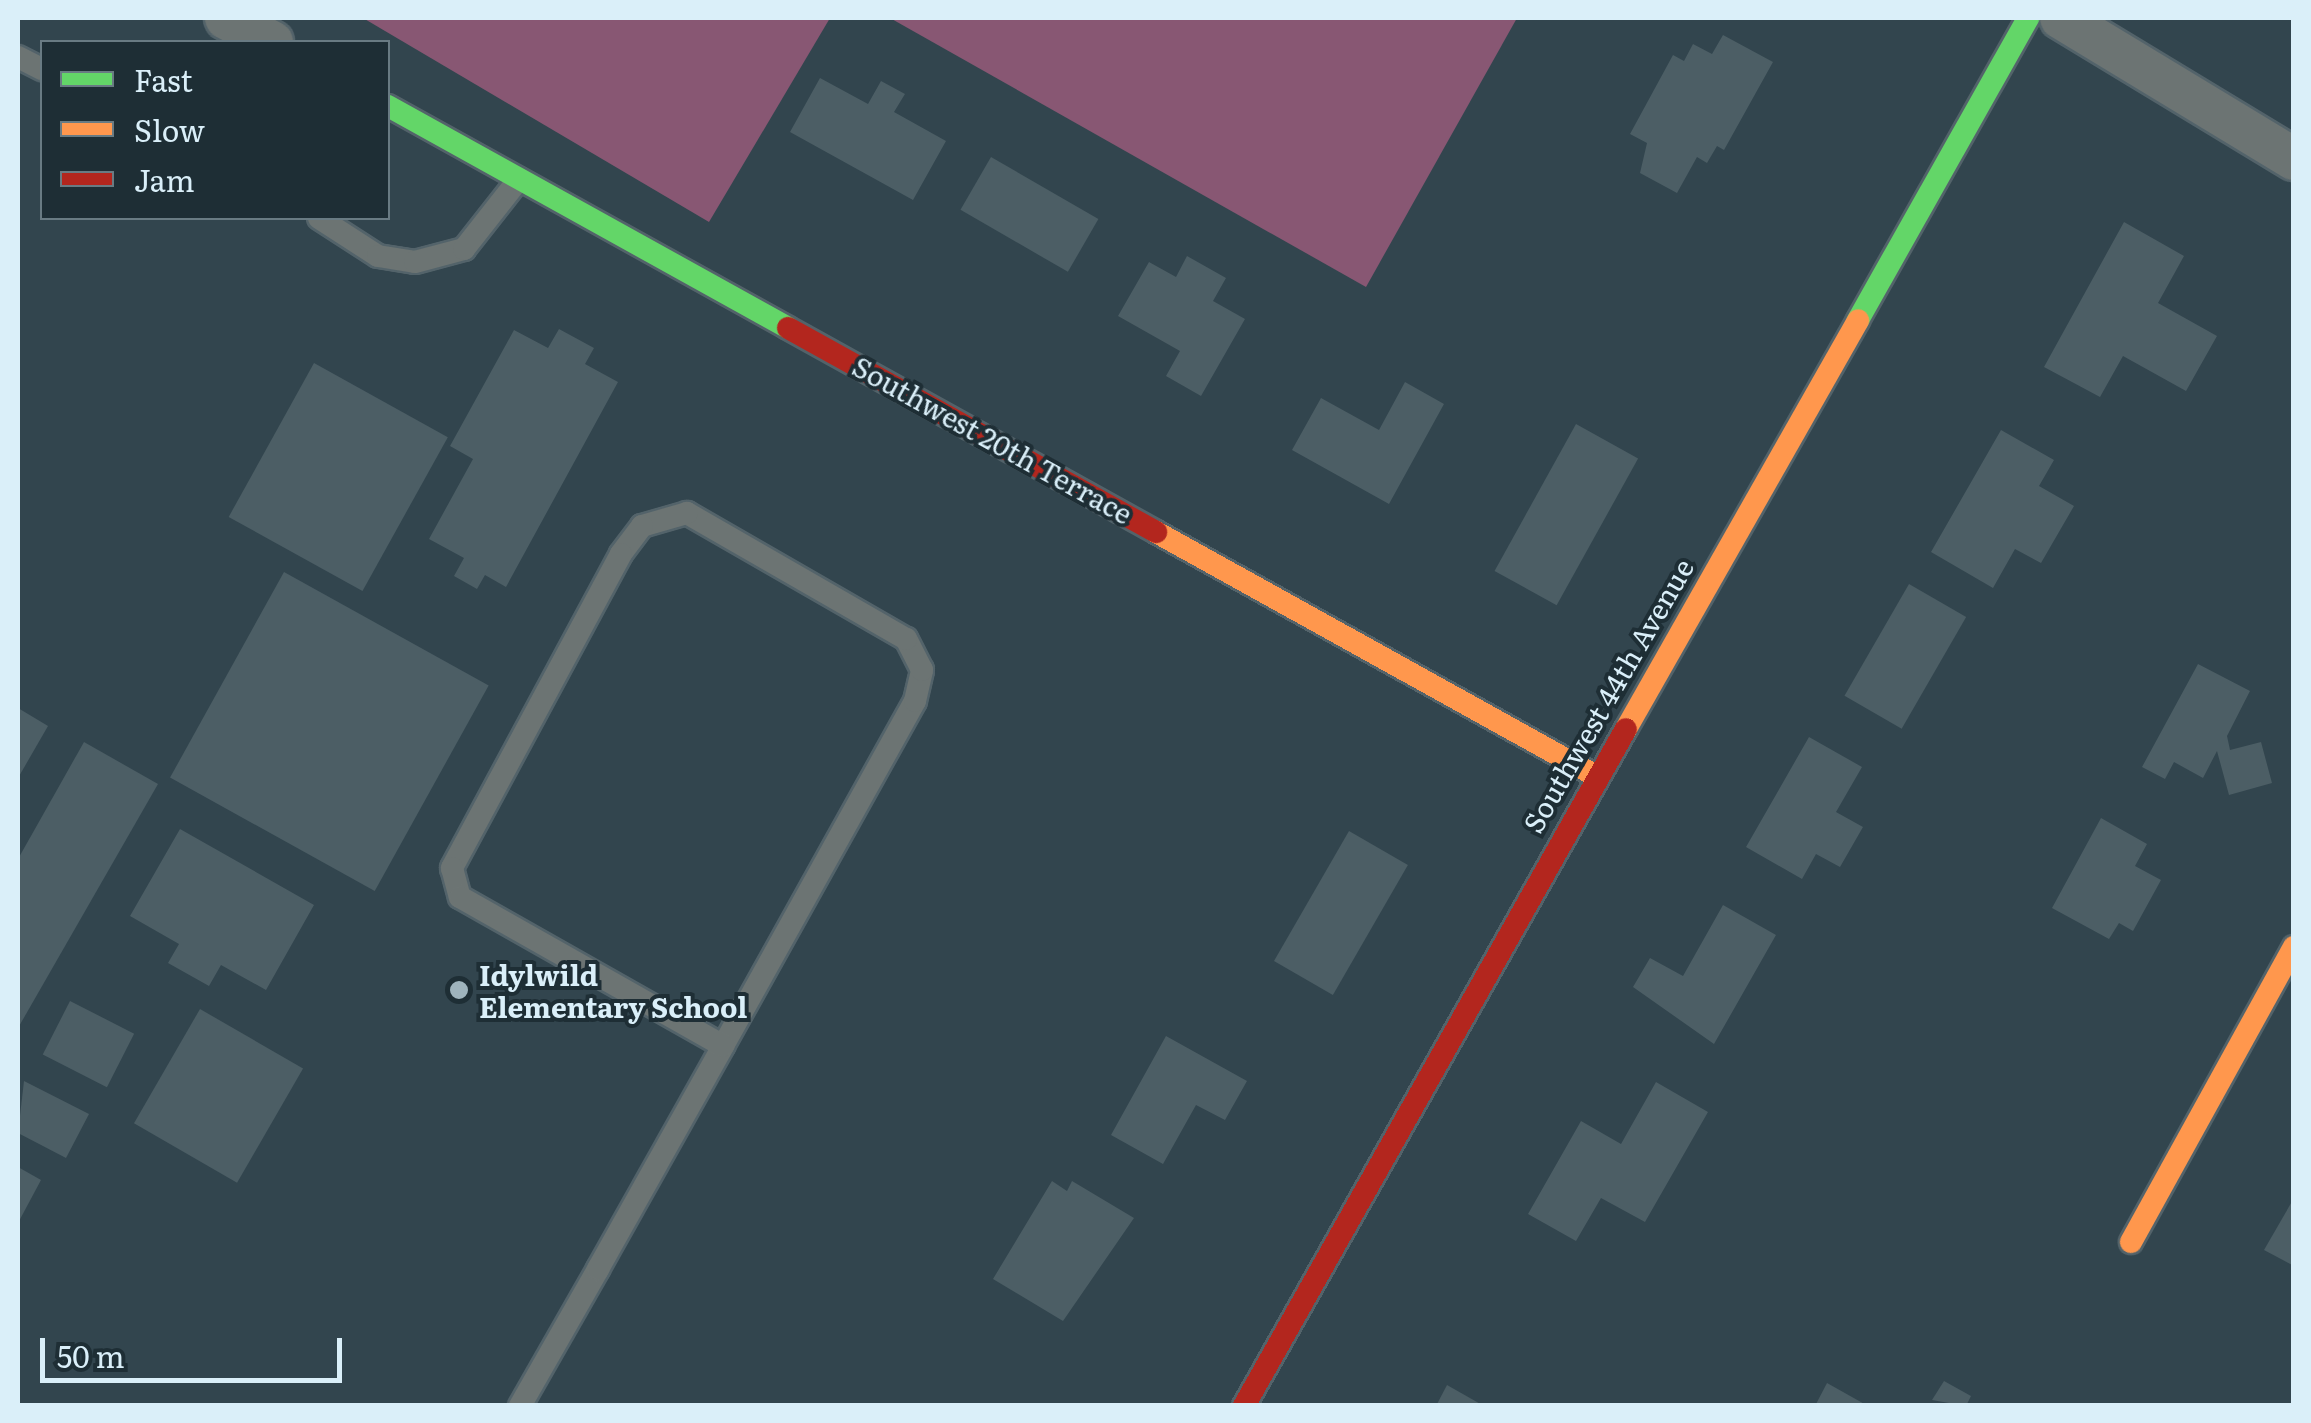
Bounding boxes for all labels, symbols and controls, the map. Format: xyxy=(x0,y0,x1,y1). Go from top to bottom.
legend xyxy=(40,40,390,220)
text: Fast xyxy=(134,57,193,101)
text: Slow xyxy=(134,107,205,151)
text: Jam xyxy=(134,157,194,201)
street label: Southwest 20th Terrace xyxy=(847,348,1139,530)
street label: Southwest 44th Avenue xyxy=(1515,552,1699,838)
place label: Idylwild Elementary School xyxy=(479,957,747,1023)
marker: Idylwild Elementary School xyxy=(448,979,470,1001)
scale bar xyxy=(45,1318,348,1380)
text: 50 m xyxy=(57,1333,125,1377)

